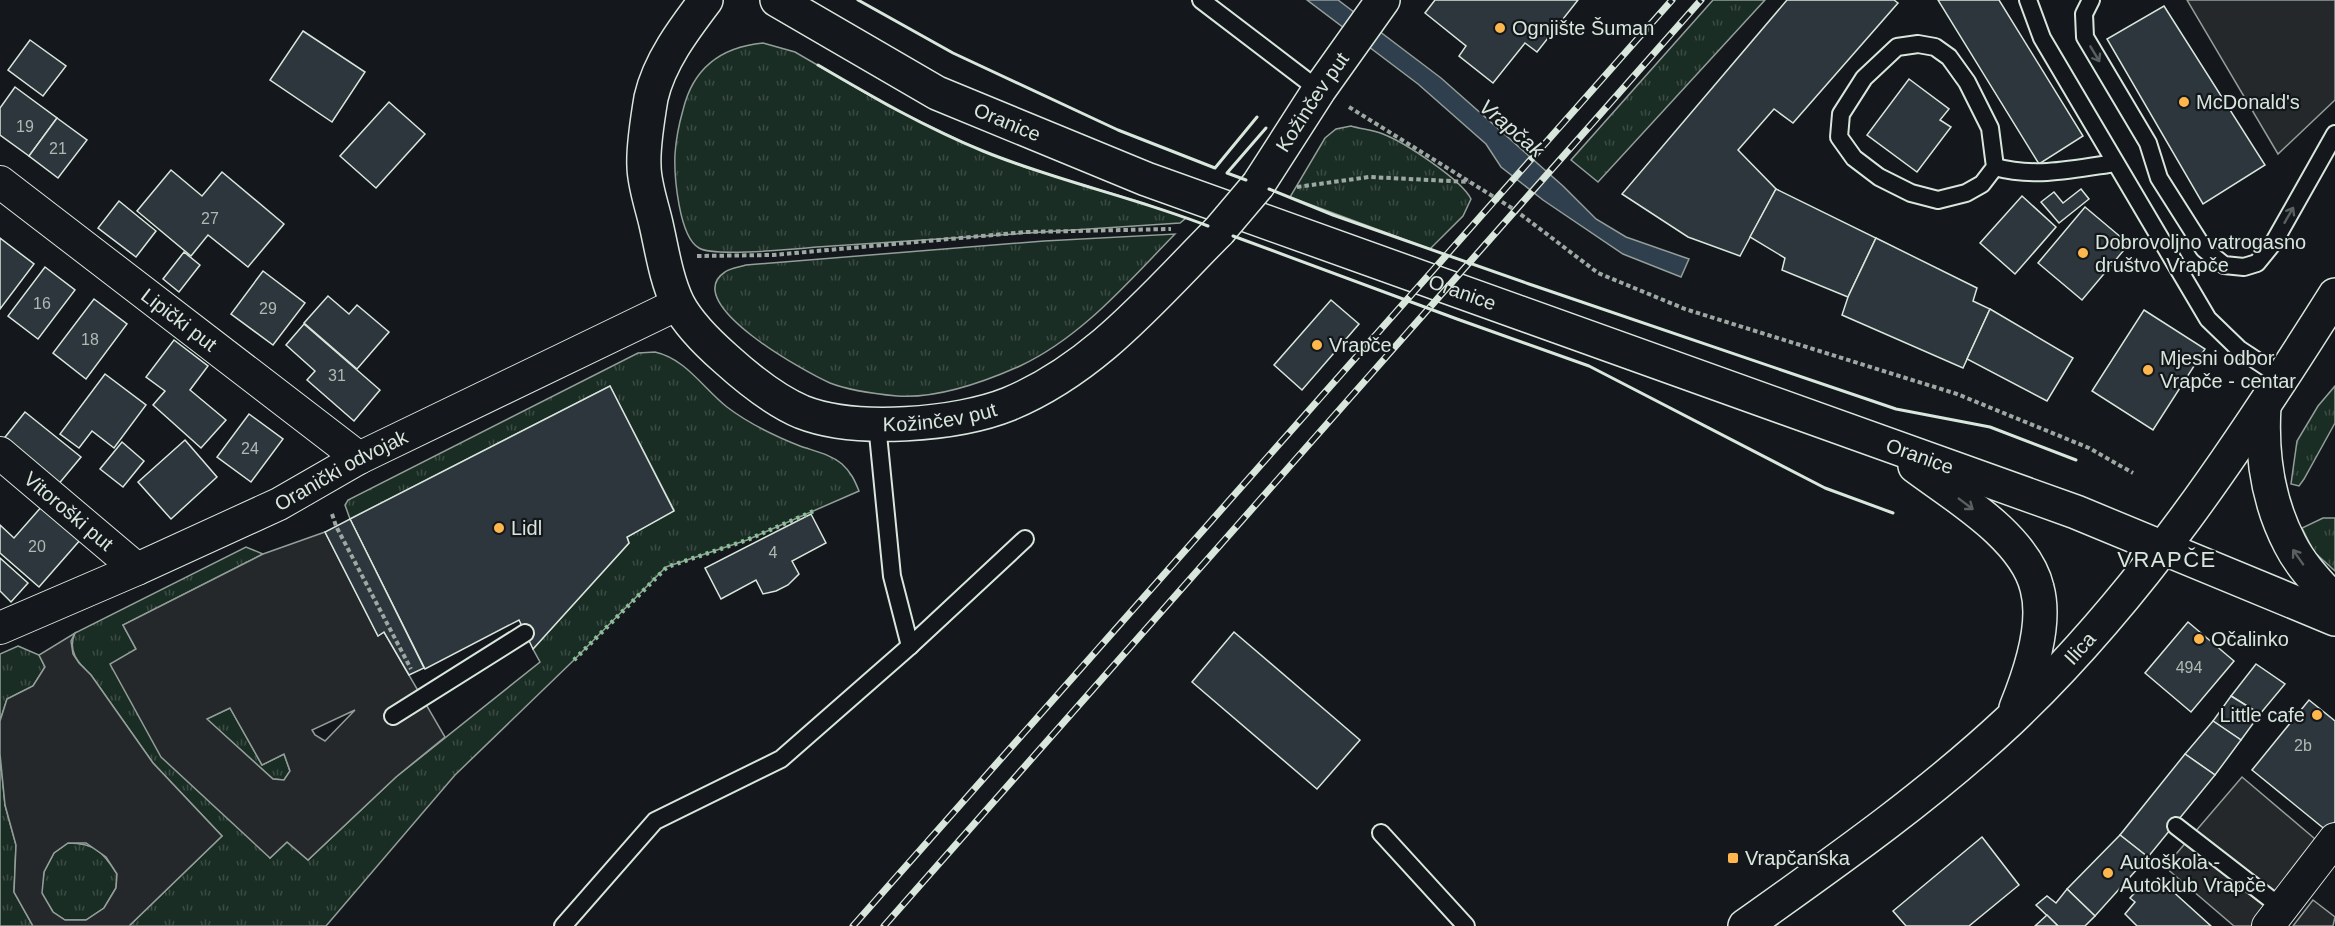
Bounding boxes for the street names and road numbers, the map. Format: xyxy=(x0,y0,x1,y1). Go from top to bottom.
street label: Kožinčev put xyxy=(1271,48,1353,156)
street label: Oranice xyxy=(971,98,1044,145)
street label: Oranice xyxy=(1426,270,1499,314)
street label: Lipički put xyxy=(137,284,221,356)
street label: Kožinčev put xyxy=(883,398,1000,435)
street label: Oranički odvojak xyxy=(271,425,412,515)
street label: Oranice xyxy=(1883,434,1957,478)
street label: Vitoroški put xyxy=(20,467,118,555)
street label: Ilica xyxy=(2060,627,2101,669)

